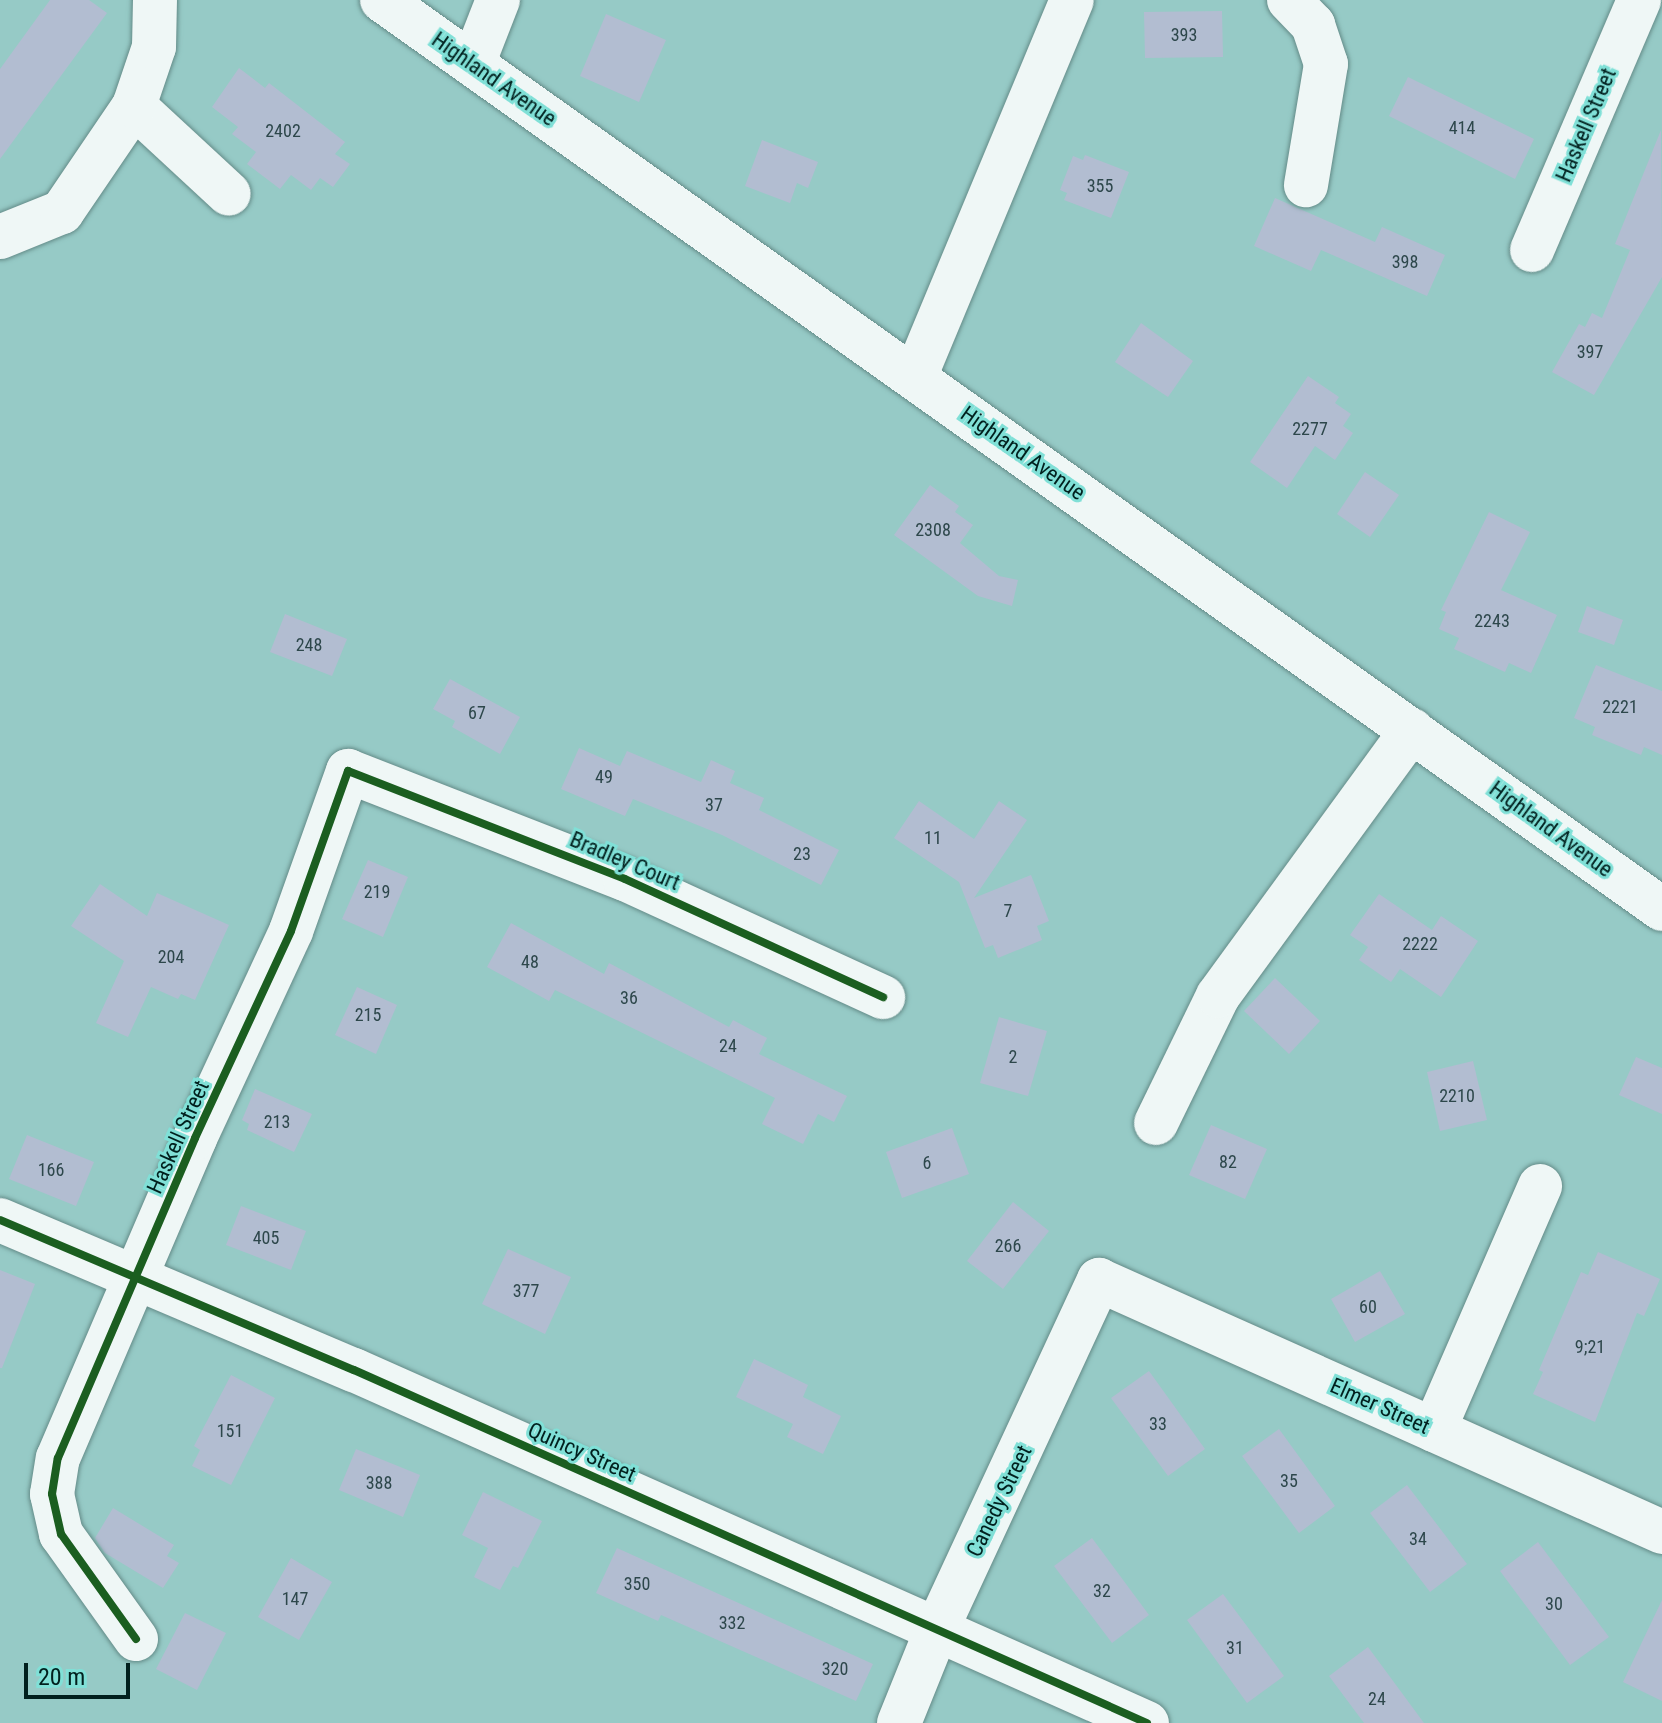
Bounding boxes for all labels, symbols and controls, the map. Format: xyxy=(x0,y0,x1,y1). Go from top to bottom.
house number: 393 xyxy=(1171,24,1197,46)
street label: Highland Avenue xyxy=(427,26,561,132)
street label: Haskell Street xyxy=(1550,64,1622,186)
house number: 414 xyxy=(1449,117,1475,139)
house number: 2402 xyxy=(265,120,301,142)
house number: 355 xyxy=(1087,175,1113,197)
house number: 398 xyxy=(1392,251,1418,273)
house number: 397 xyxy=(1577,341,1603,363)
street label: Highland Avenue xyxy=(956,400,1090,506)
house number: 2277 xyxy=(1292,418,1328,440)
house number: 2308 xyxy=(915,519,951,541)
house number: 2243 xyxy=(1474,610,1510,632)
house number: 248 xyxy=(296,634,322,656)
house number: 2221 xyxy=(1602,696,1638,718)
house number: 67 xyxy=(468,702,486,724)
house number: 49 xyxy=(595,766,613,788)
street label: Highland Avenue xyxy=(1484,775,1618,883)
house number: 37 xyxy=(705,794,723,816)
street label: Bradley Court xyxy=(566,826,684,896)
house number: 11 xyxy=(924,827,942,849)
house number: 23 xyxy=(793,843,811,865)
house number: 219 xyxy=(364,881,390,903)
house number: 7 xyxy=(1004,900,1012,922)
house number: 2222 xyxy=(1402,933,1438,955)
house number: 204 xyxy=(158,946,184,968)
house number: 48 xyxy=(521,951,539,973)
house number: 36 xyxy=(620,987,638,1009)
house number: 215 xyxy=(355,1004,381,1026)
house number: 24 xyxy=(719,1035,737,1057)
house number: 2 xyxy=(1009,1046,1017,1068)
street label: Haskell Street xyxy=(141,1076,215,1198)
house number: 2210 xyxy=(1439,1085,1475,1107)
house number: 213 xyxy=(264,1111,290,1133)
house number: 82 xyxy=(1219,1151,1237,1173)
house number: 6 xyxy=(923,1152,931,1174)
house number: 166 xyxy=(38,1159,64,1181)
house number: 405 xyxy=(253,1227,279,1249)
house number: 266 xyxy=(995,1235,1021,1257)
house number: 377 xyxy=(513,1280,539,1302)
house number: 60 xyxy=(1359,1296,1377,1318)
house number: 9;21 xyxy=(1575,1336,1605,1358)
street label: Elmer Street xyxy=(1326,1372,1434,1440)
house number: 33 xyxy=(1149,1413,1167,1435)
street label: Quincy Street xyxy=(524,1416,640,1488)
house number: 151 xyxy=(217,1420,243,1442)
street label: Canedy Street xyxy=(961,1441,1037,1561)
house number: 35 xyxy=(1280,1470,1298,1492)
house number: 388 xyxy=(366,1472,392,1494)
house number: 34 xyxy=(1409,1528,1427,1550)
house number: 350 xyxy=(624,1573,650,1595)
house number: 32 xyxy=(1093,1580,1111,1602)
house number: 147 xyxy=(282,1588,308,1610)
house number: 30 xyxy=(1545,1593,1563,1615)
house number: 332 xyxy=(719,1612,745,1634)
house number: 31 xyxy=(1226,1637,1244,1659)
scale bar xyxy=(28,1647,134,1697)
house number: 320 xyxy=(822,1658,848,1680)
text: 20 m xyxy=(38,1663,85,1691)
house number: 24 xyxy=(1368,1688,1386,1710)

